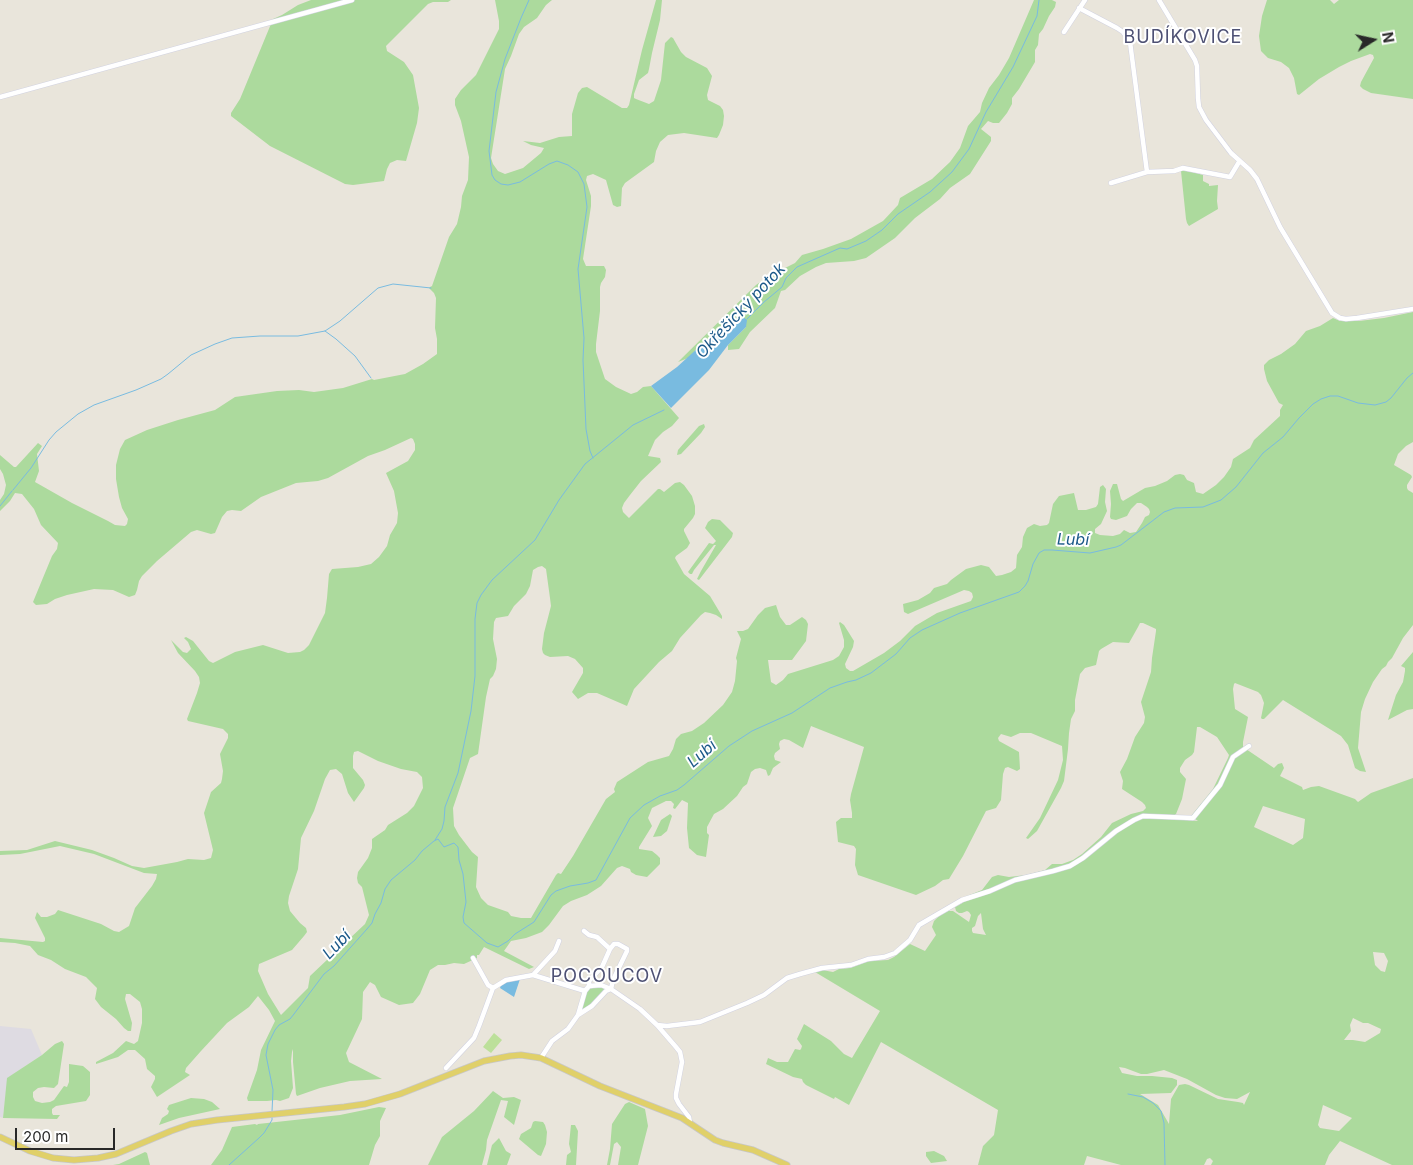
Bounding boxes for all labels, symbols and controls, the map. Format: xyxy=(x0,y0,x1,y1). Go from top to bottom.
north arrow xyxy=(1348,15,1398,65)
district label: BUDÍKOVICE xyxy=(1122,27,1244,49)
text: N xyxy=(1379,31,1398,44)
water label: Okřešický potok xyxy=(692,260,790,362)
water label: Lubí xyxy=(1057,530,1089,550)
water label: Lubí xyxy=(684,736,720,772)
water label: Lubí xyxy=(319,927,355,963)
district label: POCOUCOV xyxy=(550,966,664,988)
scale bar xyxy=(18,1118,118,1150)
text: 200 m xyxy=(23,1127,68,1146)

